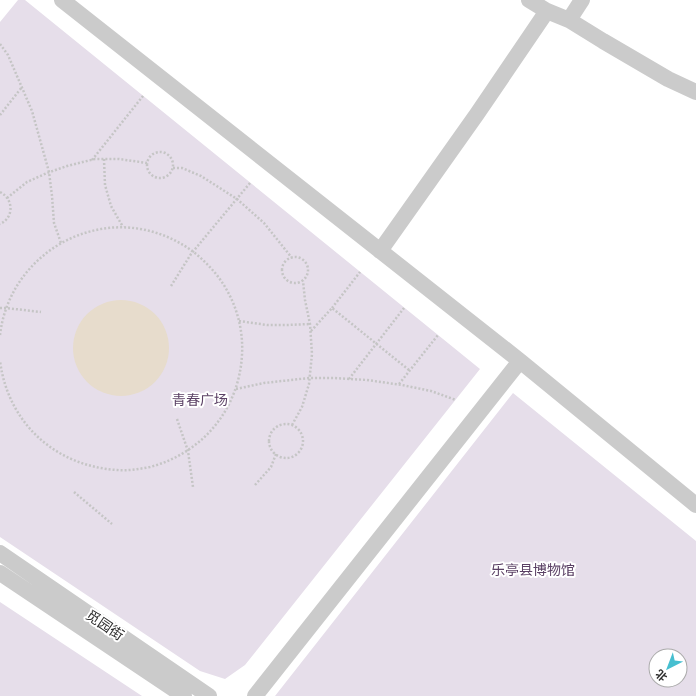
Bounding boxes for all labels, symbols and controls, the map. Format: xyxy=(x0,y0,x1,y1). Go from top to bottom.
park label: 青春广场 xyxy=(172,393,228,408)
park label: 乐亭县博物馆 xyxy=(491,562,575,578)
street label: 觅园街 xyxy=(83,607,126,643)
north arrow xyxy=(648,648,688,688)
text: 北 xyxy=(654,667,669,683)

